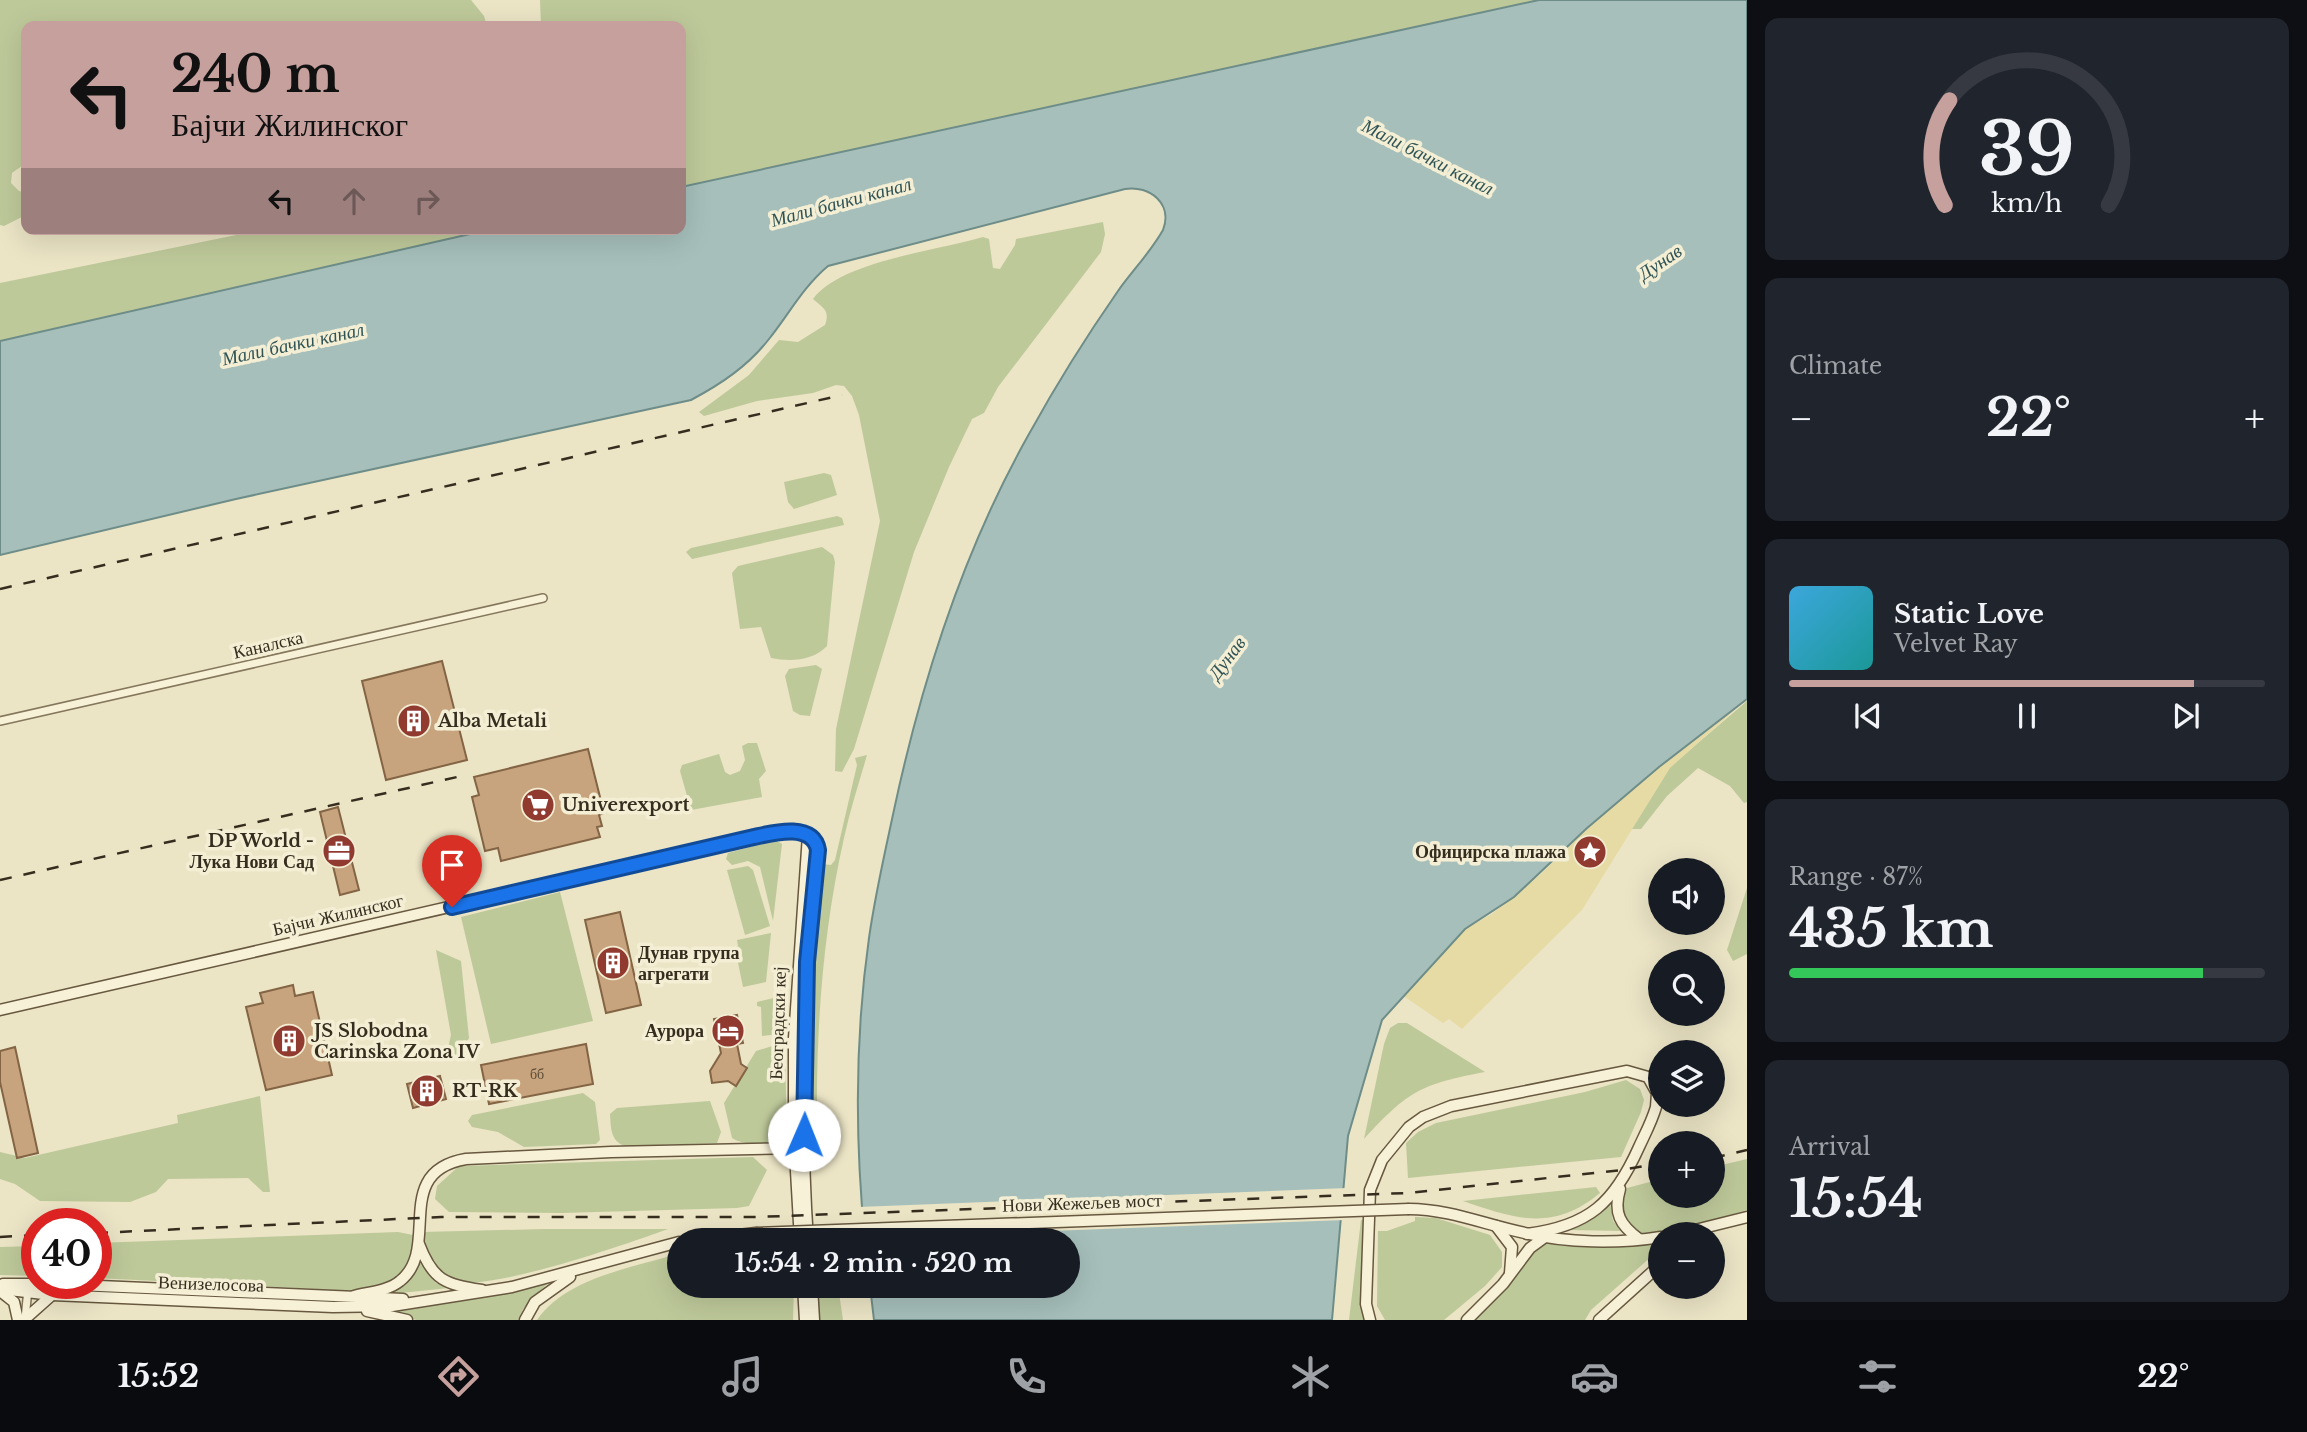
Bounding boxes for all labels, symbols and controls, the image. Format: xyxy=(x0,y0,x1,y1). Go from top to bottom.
text: 240 m xyxy=(171,44,340,105)
icon: left xyxy=(56,49,147,140)
text: Бајчи Жилинског xyxy=(171,105,408,145)
text: 39 xyxy=(1979,105,2075,196)
water label: Мали бачки канал xyxy=(1357,113,1498,200)
water label: Мали бачки канал xyxy=(767,172,914,232)
icon: left xyxy=(262,182,300,220)
icon: ahead xyxy=(335,182,373,220)
icon: right xyxy=(408,182,446,220)
text: km/h xyxy=(1992,188,2062,219)
water label: Дунав xyxy=(1632,239,1686,286)
water label: Мали бачки канал xyxy=(219,318,366,370)
text: Climate xyxy=(1789,352,1882,380)
text: 22° xyxy=(1986,386,2071,450)
text: − xyxy=(1789,395,1813,442)
text: + xyxy=(2244,395,2265,442)
text: Static Love xyxy=(1894,598,2044,630)
street label: Каналска xyxy=(231,626,305,664)
text: Velvet Ray xyxy=(1894,630,2018,658)
water label: Дунав xyxy=(1202,632,1251,686)
icon: previous xyxy=(1849,697,1887,735)
icon: pause xyxy=(2008,697,2046,735)
icon: next xyxy=(2167,697,2205,735)
building icon: Alba Metali xyxy=(395,702,433,740)
place label: Alba Metali xyxy=(437,710,548,732)
supermarket icon: Univerexport xyxy=(519,786,557,824)
place label: Univerexport xyxy=(562,794,689,816)
place label: DP World - Лука Нови Сад xyxy=(190,830,314,873)
office icon: DP World - Лука Нови Сад xyxy=(320,832,358,870)
place icon: Официрска плажа xyxy=(1571,833,1609,871)
pin xyxy=(422,835,482,907)
place label: Официрска плажа xyxy=(1415,841,1566,863)
icon: arrive xyxy=(433,846,471,884)
map controls xyxy=(1648,858,1725,1299)
button: sound xyxy=(1648,858,1725,935)
text: Range · 87% xyxy=(1789,863,1923,891)
street label: Бајчи Жилинског xyxy=(271,889,405,941)
text: 435 km xyxy=(1789,897,1993,961)
place label: Дунав група агрегати xyxy=(638,942,740,985)
building icon: Дунав група агрегати xyxy=(594,944,632,982)
button: search xyxy=(1648,949,1725,1026)
street label: Београдски кеј xyxy=(765,966,791,1080)
hotel icon: Аурора xyxy=(709,1012,747,1050)
place label: JS Slobodna Carinska Zona IV xyxy=(310,1020,480,1063)
place label: Аурора xyxy=(645,1020,704,1042)
building icon: JS Slobodna Carinska Zona IV xyxy=(270,1022,308,1060)
button: layers xyxy=(1648,1040,1725,1117)
house number: бб xyxy=(530,1065,544,1083)
building icon: RT-RK xyxy=(408,1072,446,1110)
place label: RT-RK xyxy=(452,1080,519,1102)
position arrow xyxy=(767,1098,841,1172)
button: + xyxy=(1648,1131,1725,1208)
text: Arrival xyxy=(1789,1133,1870,1161)
text: 15:54 xyxy=(1789,1167,1923,1231)
street label: Нови Жежељев мост xyxy=(1002,1189,1163,1217)
speed limit sign: 40 xyxy=(21,1208,112,1299)
button: − xyxy=(1648,1222,1725,1299)
text: 15:54 · 2 min · 520 m xyxy=(735,1247,1012,1279)
street label: Венизелосова xyxy=(158,1271,264,1297)
icon: directions xyxy=(434,1352,483,1401)
icon: music xyxy=(718,1352,767,1401)
icon: phone xyxy=(1002,1352,1051,1401)
icon: climate xyxy=(1286,1352,1335,1401)
icon: car xyxy=(1570,1352,1619,1401)
icon: filters xyxy=(1853,1352,1902,1401)
text: 15:52 xyxy=(117,1356,199,1396)
text: 22° xyxy=(2137,1356,2190,1396)

